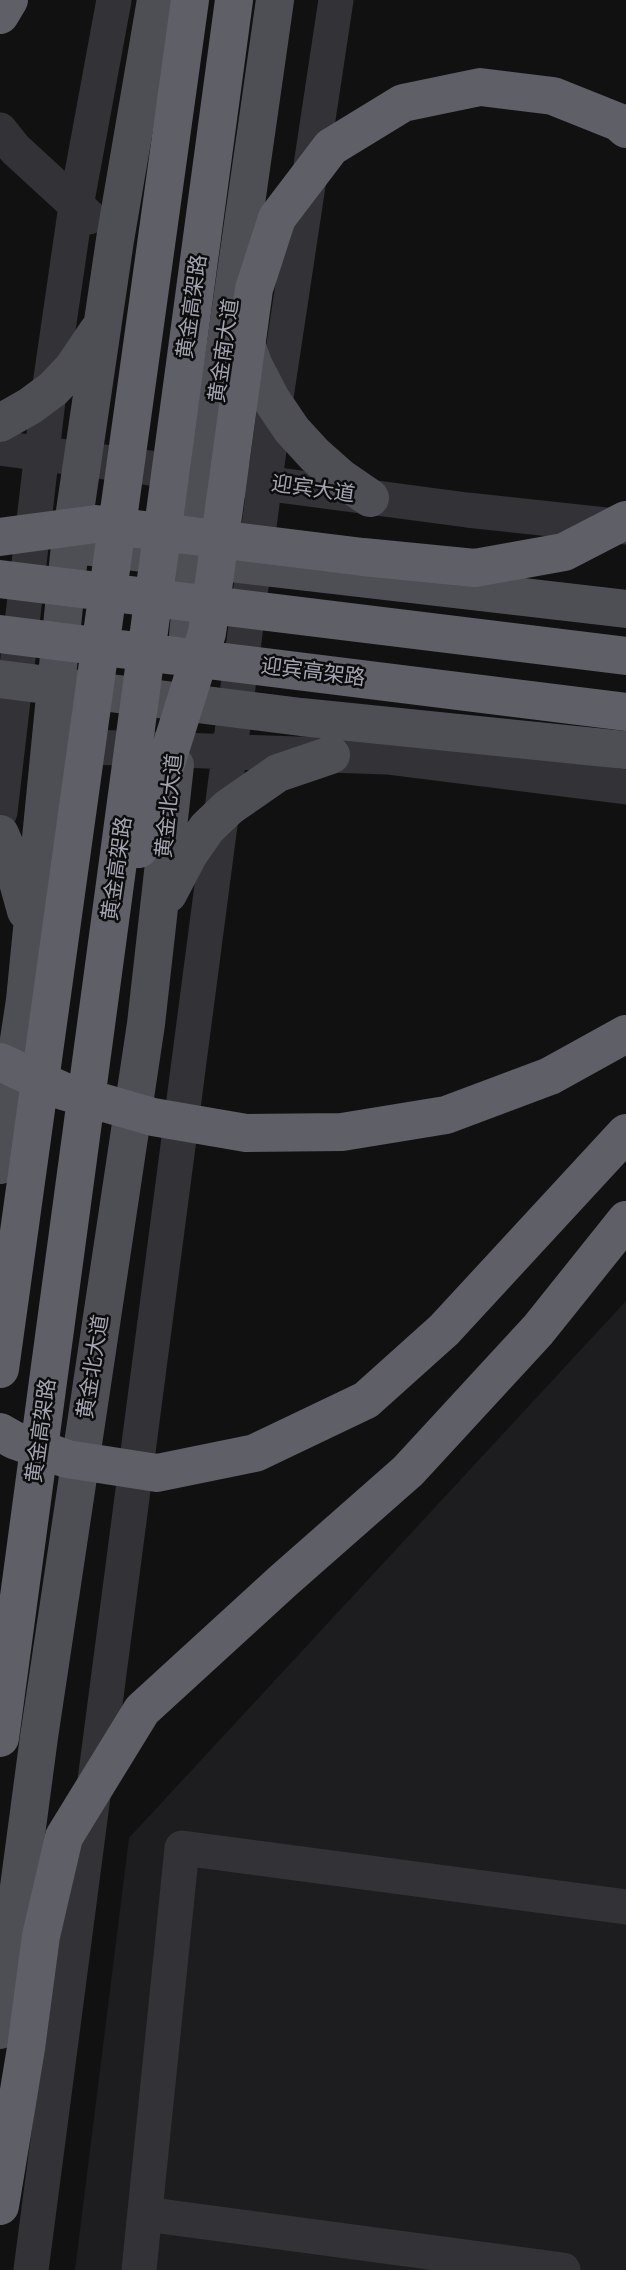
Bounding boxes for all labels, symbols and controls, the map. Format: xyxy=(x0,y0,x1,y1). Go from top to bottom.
street label: 黄金高架路 xyxy=(173,253,213,361)
street label: 黄金南大道 xyxy=(205,297,245,405)
street label: 迎宾大道 xyxy=(270,472,356,508)
street label: 迎宾高架路 xyxy=(259,654,367,692)
street label: 黄金北大道 xyxy=(152,752,188,860)
street label: 黄金高架路 xyxy=(98,815,138,923)
street label: 黄金北大道 xyxy=(73,1313,115,1421)
street label: 黄金高架路 xyxy=(22,1377,62,1485)

